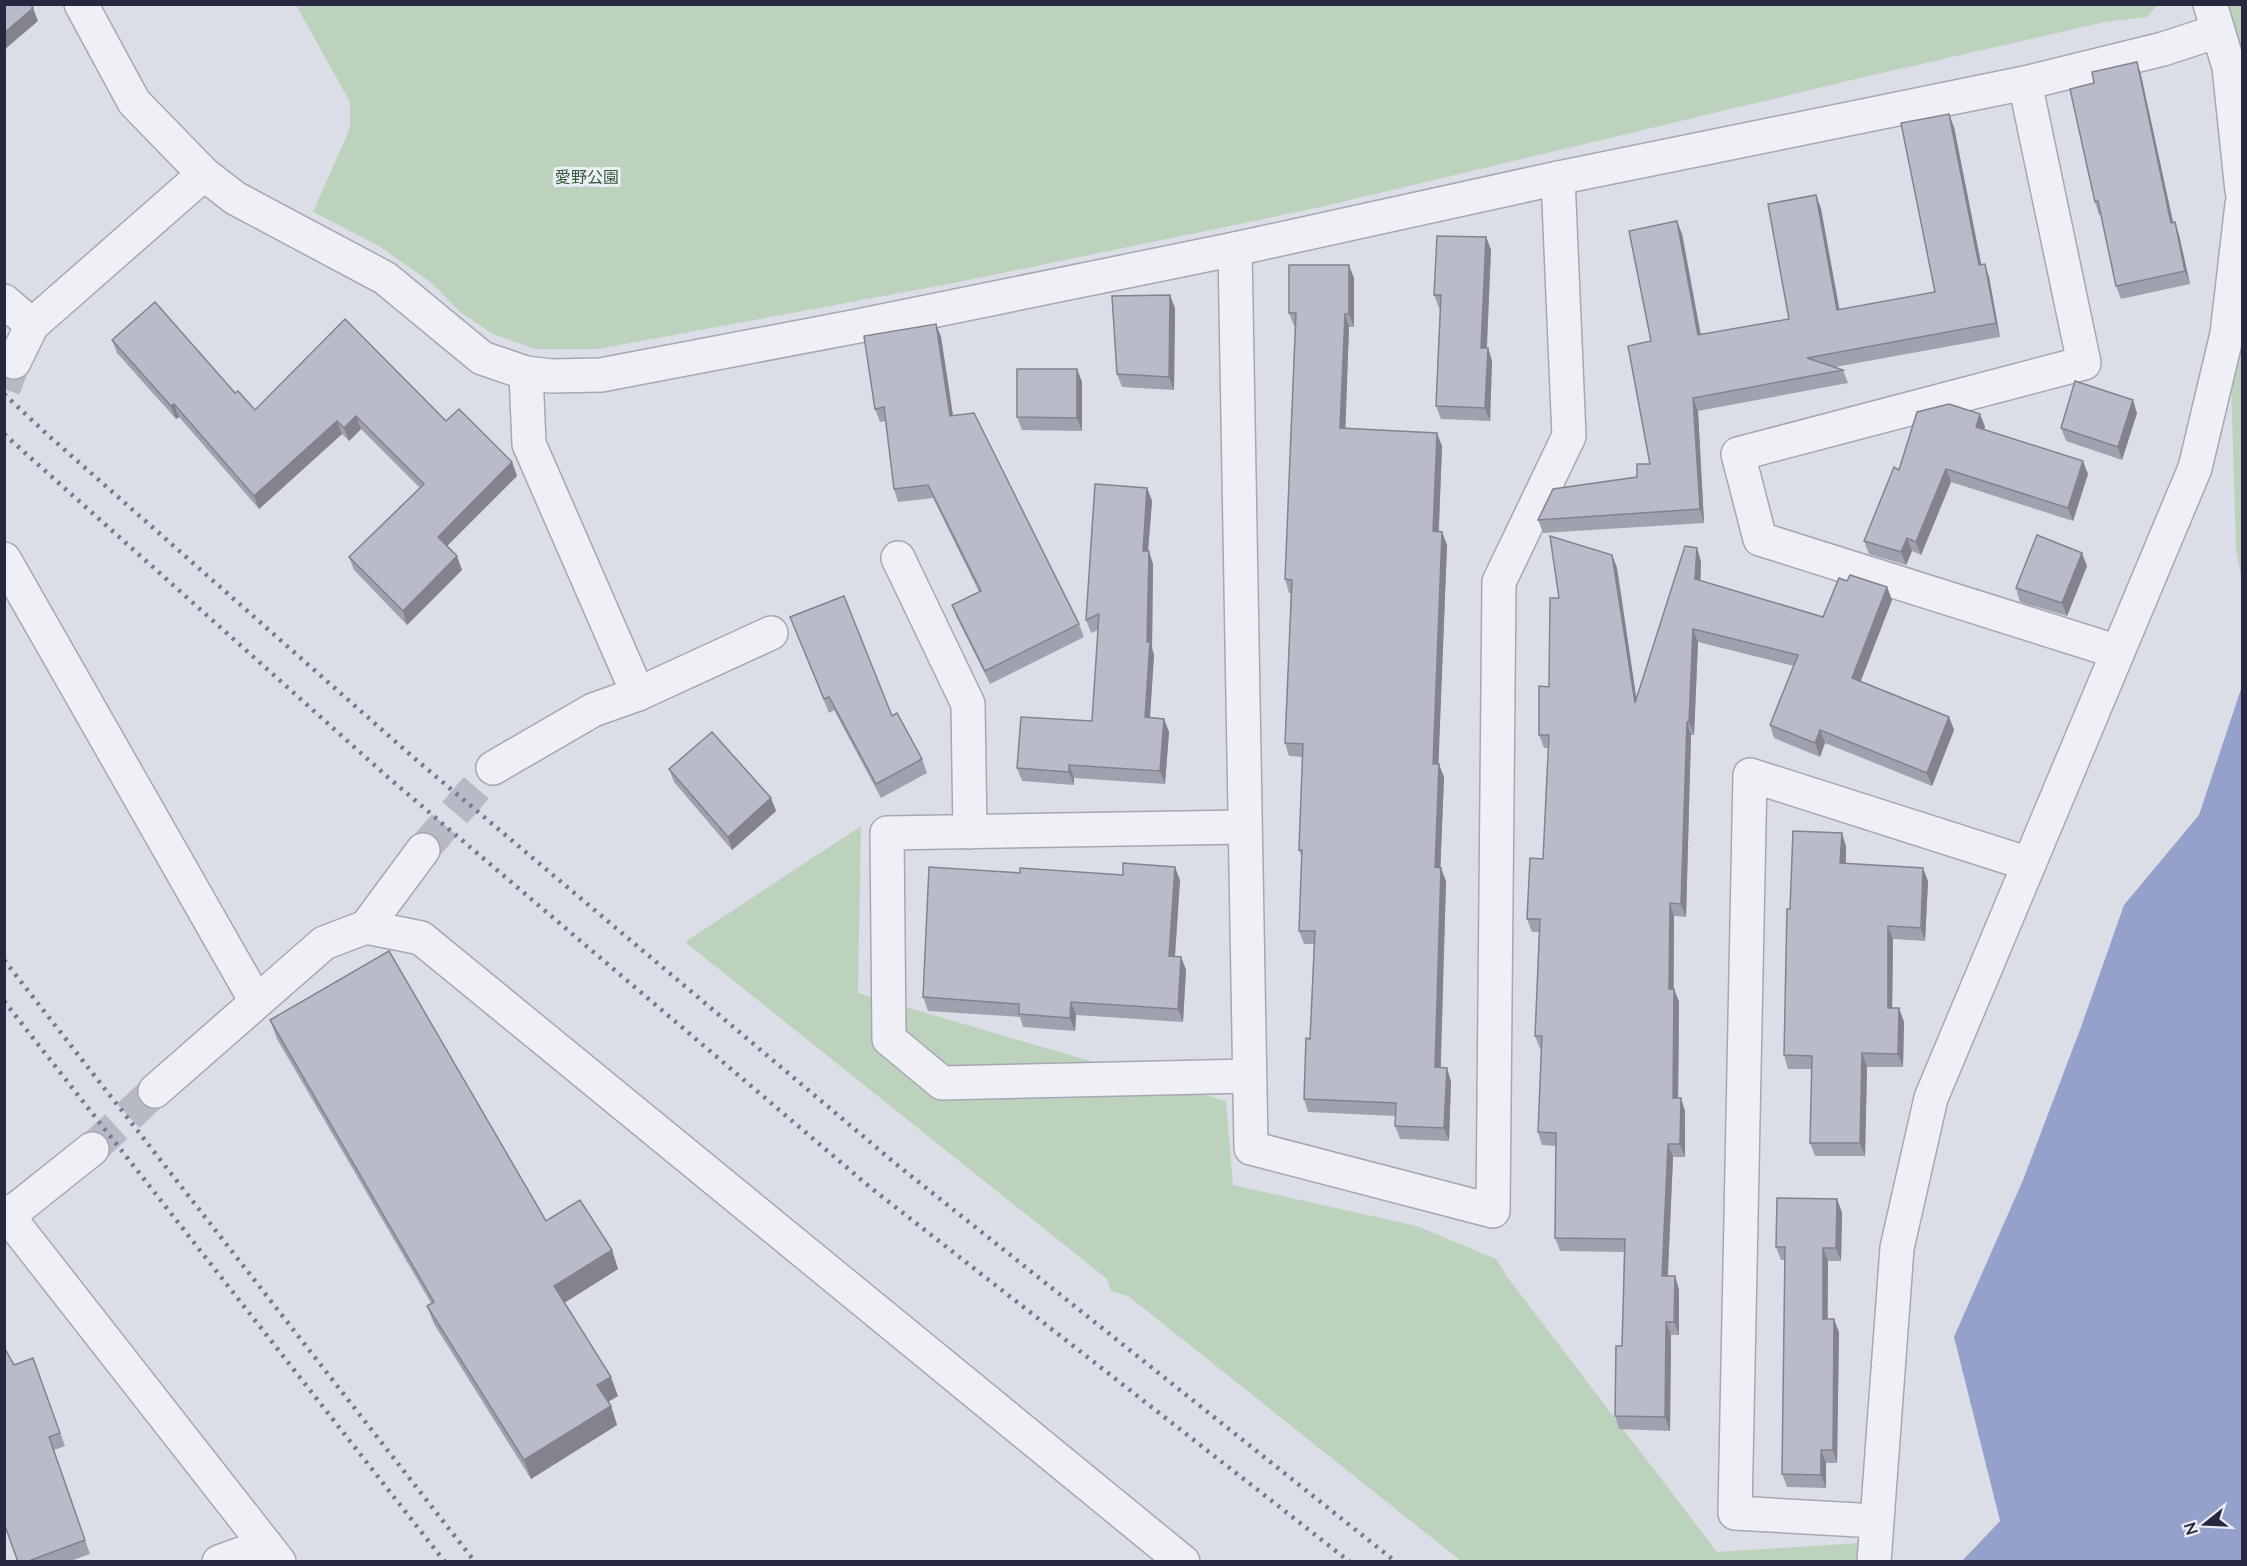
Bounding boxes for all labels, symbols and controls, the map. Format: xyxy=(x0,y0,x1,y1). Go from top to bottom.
park label: 愛野公園 xyxy=(555,167,619,186)
north arrow xyxy=(2175,1494,2235,1554)
text: N xyxy=(2179,1520,2201,1538)

